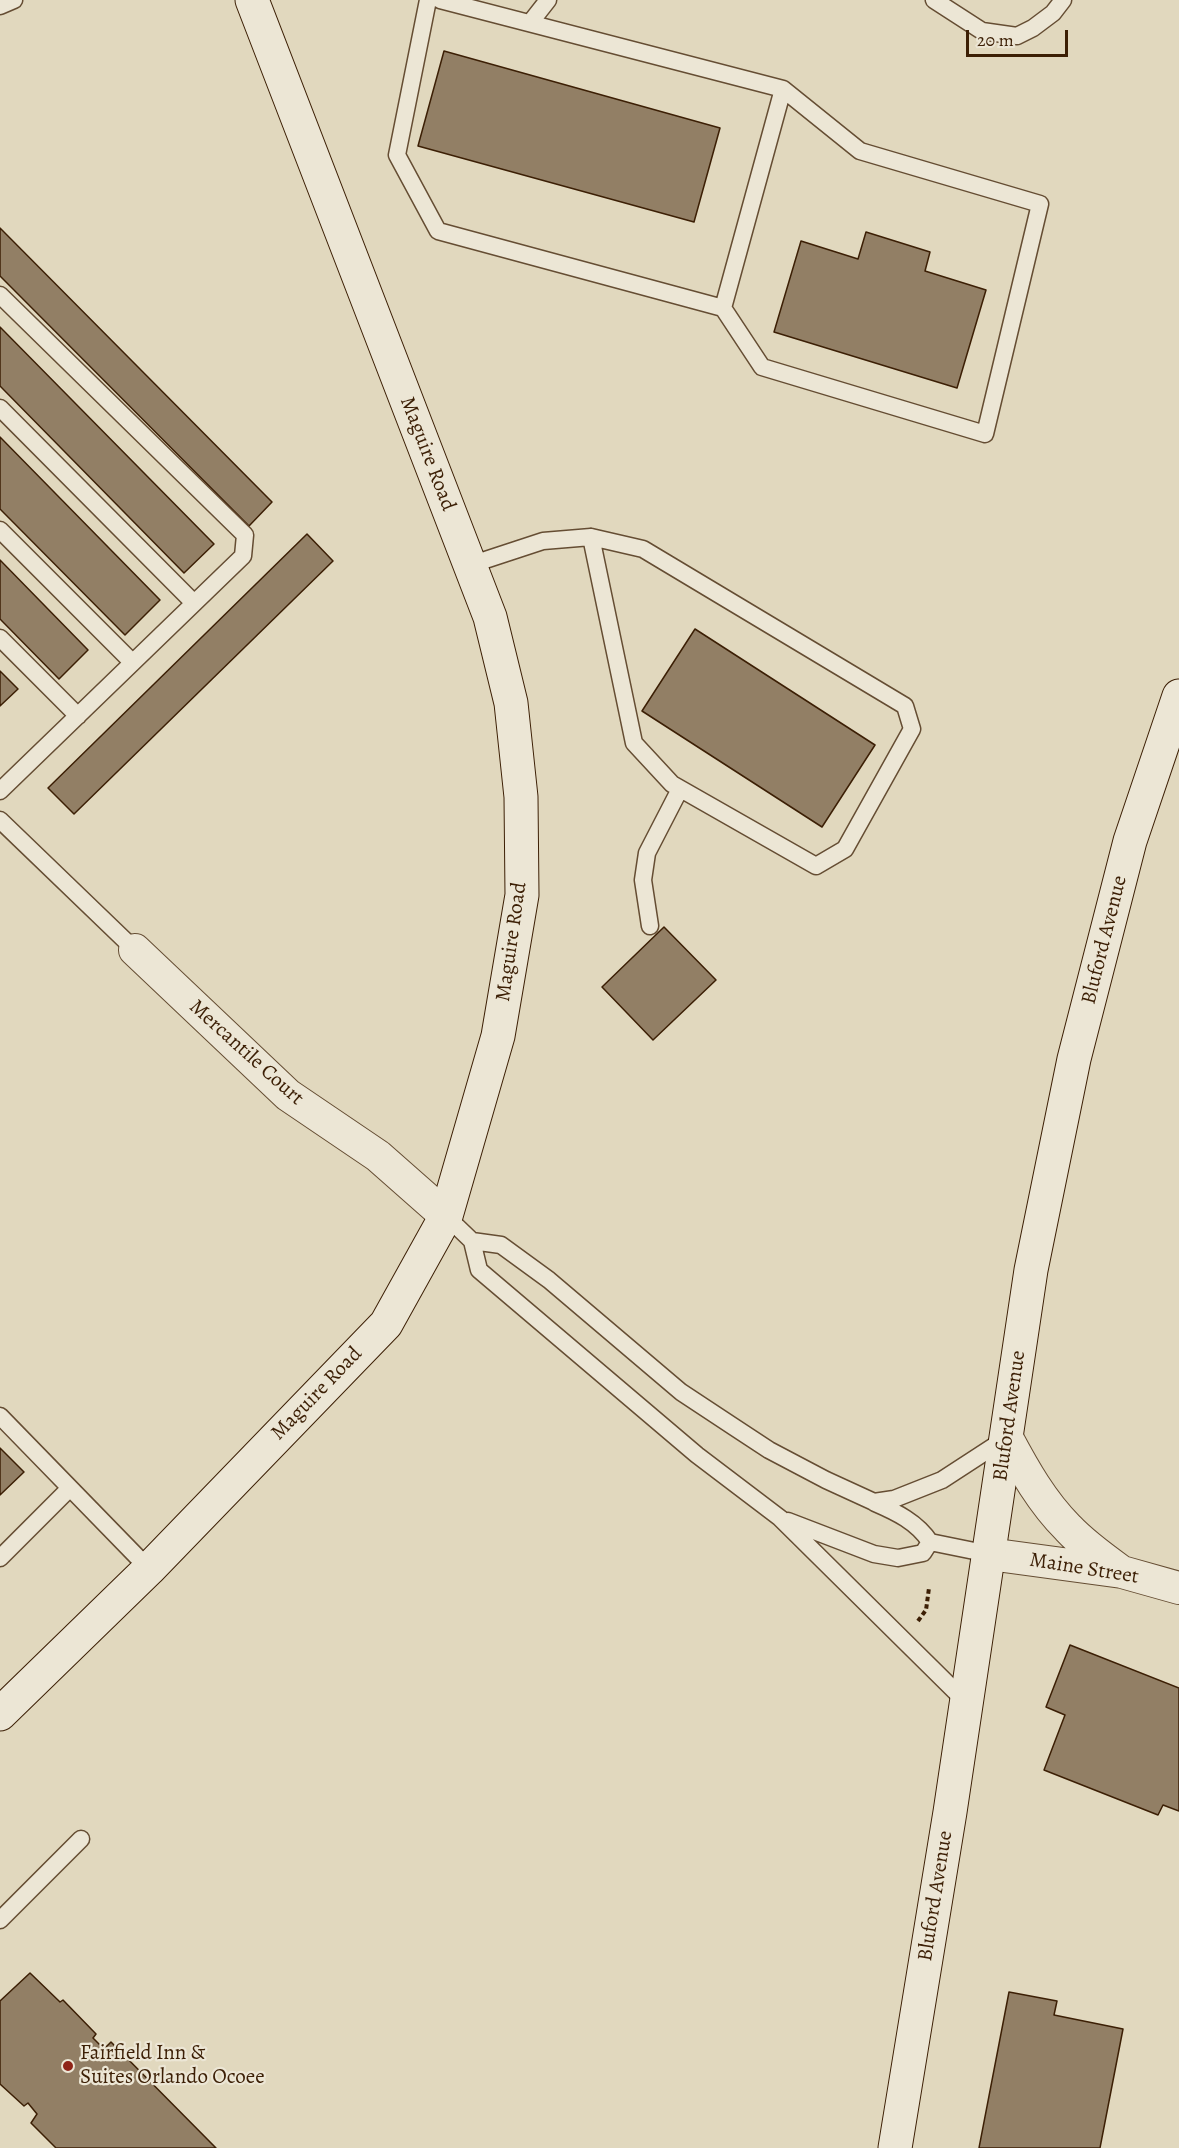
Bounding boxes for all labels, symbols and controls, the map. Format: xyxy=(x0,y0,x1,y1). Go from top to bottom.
scale bar xyxy=(969,18,1071,56)
text: 20 m xyxy=(977,28,1014,52)
street label: Maguire Road xyxy=(394,393,460,515)
street label: Bluford Avenue xyxy=(1077,873,1133,1007)
street label: Maguire Road xyxy=(491,881,533,1003)
street label: Mercantile Court xyxy=(183,995,309,1111)
street label: Maguire Road xyxy=(266,1342,368,1446)
street label: Bluford Avenue xyxy=(988,1349,1032,1483)
street label: Maine Street xyxy=(1028,1548,1140,1590)
street label: Bluford Avenue xyxy=(913,1829,959,1963)
place label: Fairfield Inn & Suites Orlando Ocoee xyxy=(80,2041,265,2091)
marker: Fairfield Inn & Suites Orlando Ocoee xyxy=(61,2059,75,2073)

